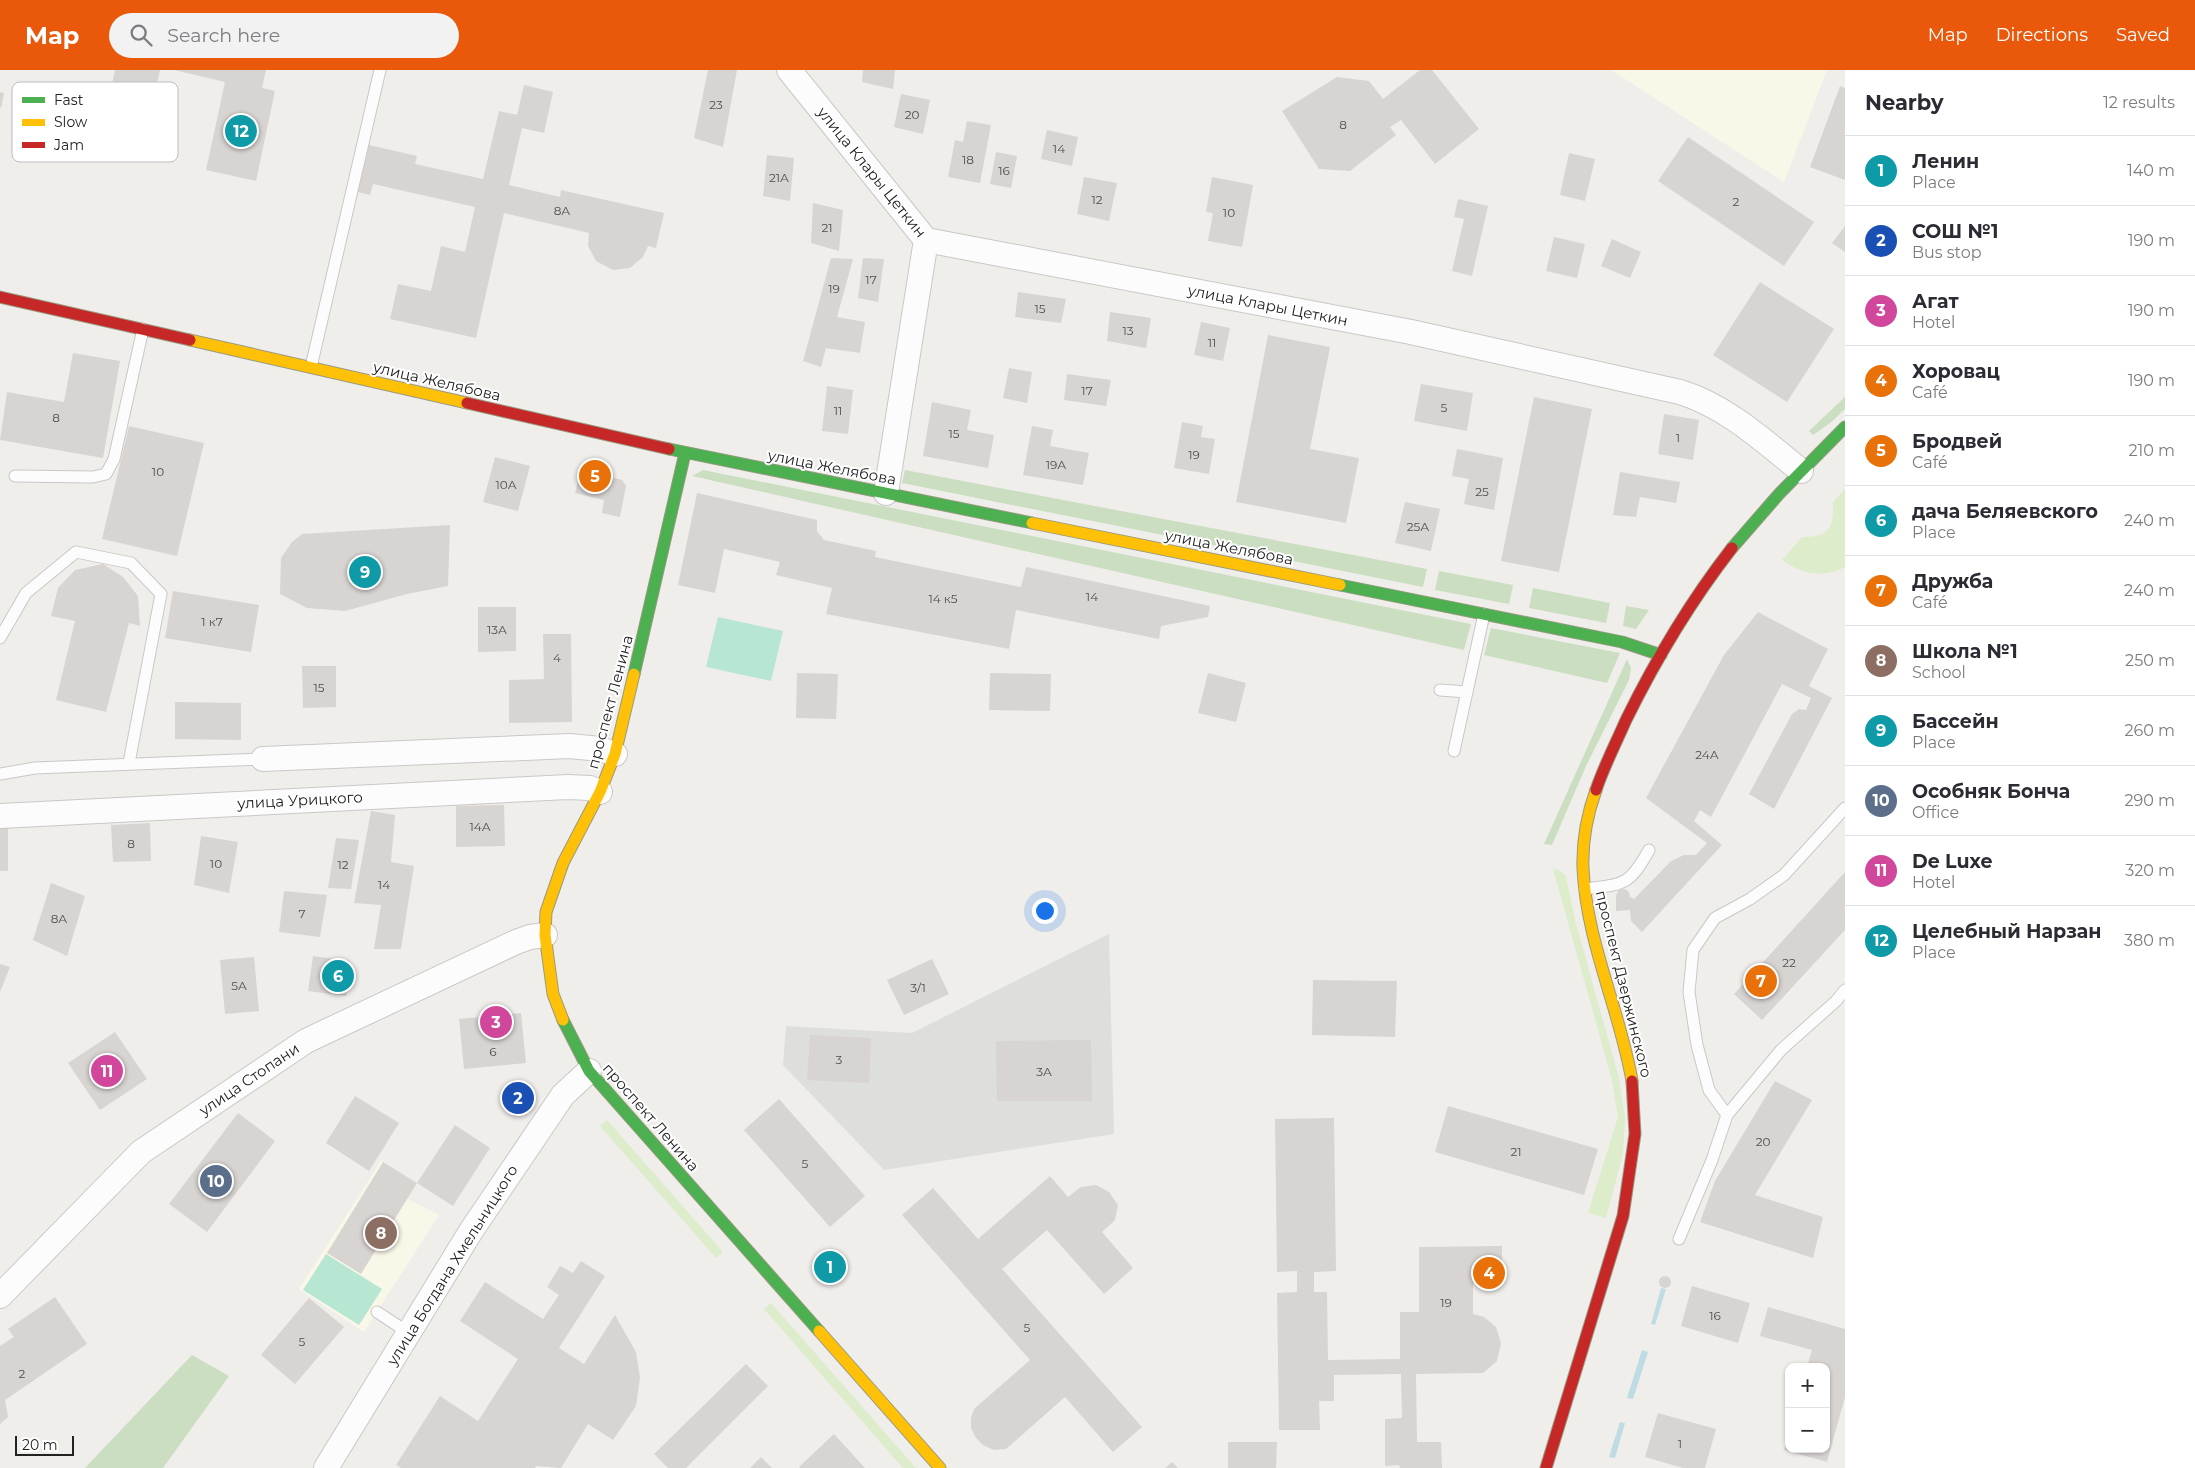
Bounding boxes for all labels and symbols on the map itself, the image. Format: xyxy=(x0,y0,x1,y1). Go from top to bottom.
legend xyxy=(12,82,178,162)
text: Fast xyxy=(54,91,84,109)
house number: 23 xyxy=(709,97,723,112)
street label: улица Клары Цеткин xyxy=(813,102,931,241)
house number: 20 xyxy=(905,107,919,122)
pin: 12 xyxy=(225,112,257,150)
text: Slow xyxy=(54,113,88,131)
house number: 8 xyxy=(1339,117,1347,132)
text: Jam xyxy=(53,136,84,154)
house number: 14 xyxy=(1053,141,1065,156)
house number: 18 xyxy=(962,152,974,167)
house number: 16 xyxy=(998,163,1010,178)
house number: 21А xyxy=(769,170,789,185)
house number: 12 xyxy=(1091,192,1103,207)
house number: 2 xyxy=(1733,194,1740,209)
house number: 8А xyxy=(554,203,570,218)
house number: 10 xyxy=(1223,205,1235,220)
house number: 21 xyxy=(821,220,833,235)
house number: 17 xyxy=(865,272,877,287)
street label: улица Клары Цеткин xyxy=(1185,280,1350,330)
house number: 19 xyxy=(828,281,840,296)
house number: 15 xyxy=(1034,301,1046,316)
house number: 13 xyxy=(1122,323,1134,338)
house number: 11 xyxy=(1208,335,1216,350)
street label: улица Желябова xyxy=(370,357,503,405)
house number: 17 xyxy=(1081,383,1093,398)
house number: 5 xyxy=(1441,400,1448,415)
house number: 11 xyxy=(834,403,842,418)
house number: 8 xyxy=(52,410,60,425)
house number: 15 xyxy=(948,426,960,441)
house number: 1 xyxy=(1676,430,1680,445)
street label: улица Желябова xyxy=(765,445,898,489)
house number: 19 xyxy=(1188,447,1200,462)
pin: 5 xyxy=(579,457,611,495)
house number: 19А xyxy=(1046,457,1066,472)
house number: 10 xyxy=(152,464,164,479)
house number: 10А xyxy=(495,477,517,492)
house number: 25 xyxy=(1475,484,1489,499)
house number: 25А xyxy=(1407,519,1429,534)
street label: улица Желябова xyxy=(1162,525,1295,569)
pin: 9 xyxy=(349,553,381,591)
house number: 14 xyxy=(1086,589,1098,604)
house number: 14 к5 xyxy=(928,591,958,606)
house number: 1 к7 xyxy=(201,614,223,629)
house number: 13А xyxy=(487,622,507,637)
street label: проспект Ленина xyxy=(583,633,637,771)
house number: 4 xyxy=(553,650,561,665)
house number: 15 xyxy=(313,680,325,695)
house number: 24А xyxy=(1695,747,1719,762)
street label: улица Урицкого xyxy=(236,787,363,813)
house number: 14А xyxy=(469,819,491,834)
house number: 8 xyxy=(127,836,135,851)
house number: 10 xyxy=(210,856,222,871)
house number: 12 xyxy=(337,857,349,872)
house number: 14 xyxy=(378,877,390,892)
street label: проспект Дзержинского xyxy=(1592,888,1656,1080)
your location xyxy=(1032,898,1058,924)
house number: 7 xyxy=(298,906,306,921)
house number: 8А xyxy=(51,911,67,926)
house number: 22 xyxy=(1782,955,1796,970)
pin: 6 xyxy=(322,957,354,995)
pin: 7 xyxy=(1745,962,1777,1000)
house number: 5А xyxy=(231,978,247,993)
house number: 3/1 xyxy=(910,980,926,995)
pin: 3 xyxy=(480,1003,512,1041)
street label: улица Стопани xyxy=(194,1038,303,1120)
house number: 6 xyxy=(489,1044,497,1059)
pin: 11 xyxy=(91,1052,123,1090)
house number: 3 xyxy=(836,1052,843,1067)
street label: проспект Ленина xyxy=(599,1059,703,1175)
house number: 3А xyxy=(1036,1064,1052,1079)
pin: 2 xyxy=(502,1079,534,1117)
house number: 20 xyxy=(1756,1134,1770,1149)
house number: 21 xyxy=(1510,1144,1522,1159)
house number: 5 xyxy=(802,1156,809,1171)
street label: улица Богдана Хмельницкого xyxy=(382,1161,522,1370)
pin: 10 xyxy=(200,1162,232,1200)
pin: 8 xyxy=(365,1214,397,1252)
pin: 1 xyxy=(814,1248,846,1286)
pin: 4 xyxy=(1473,1254,1505,1292)
house number: 19 xyxy=(1440,1295,1452,1310)
house number: 16 xyxy=(1709,1308,1721,1323)
house number: 5 xyxy=(1024,1320,1031,1335)
house number: 5 xyxy=(299,1334,306,1349)
house number: 2 xyxy=(19,1366,26,1381)
scale bar xyxy=(15,1433,74,1456)
house number: 1 xyxy=(1678,1436,1682,1451)

